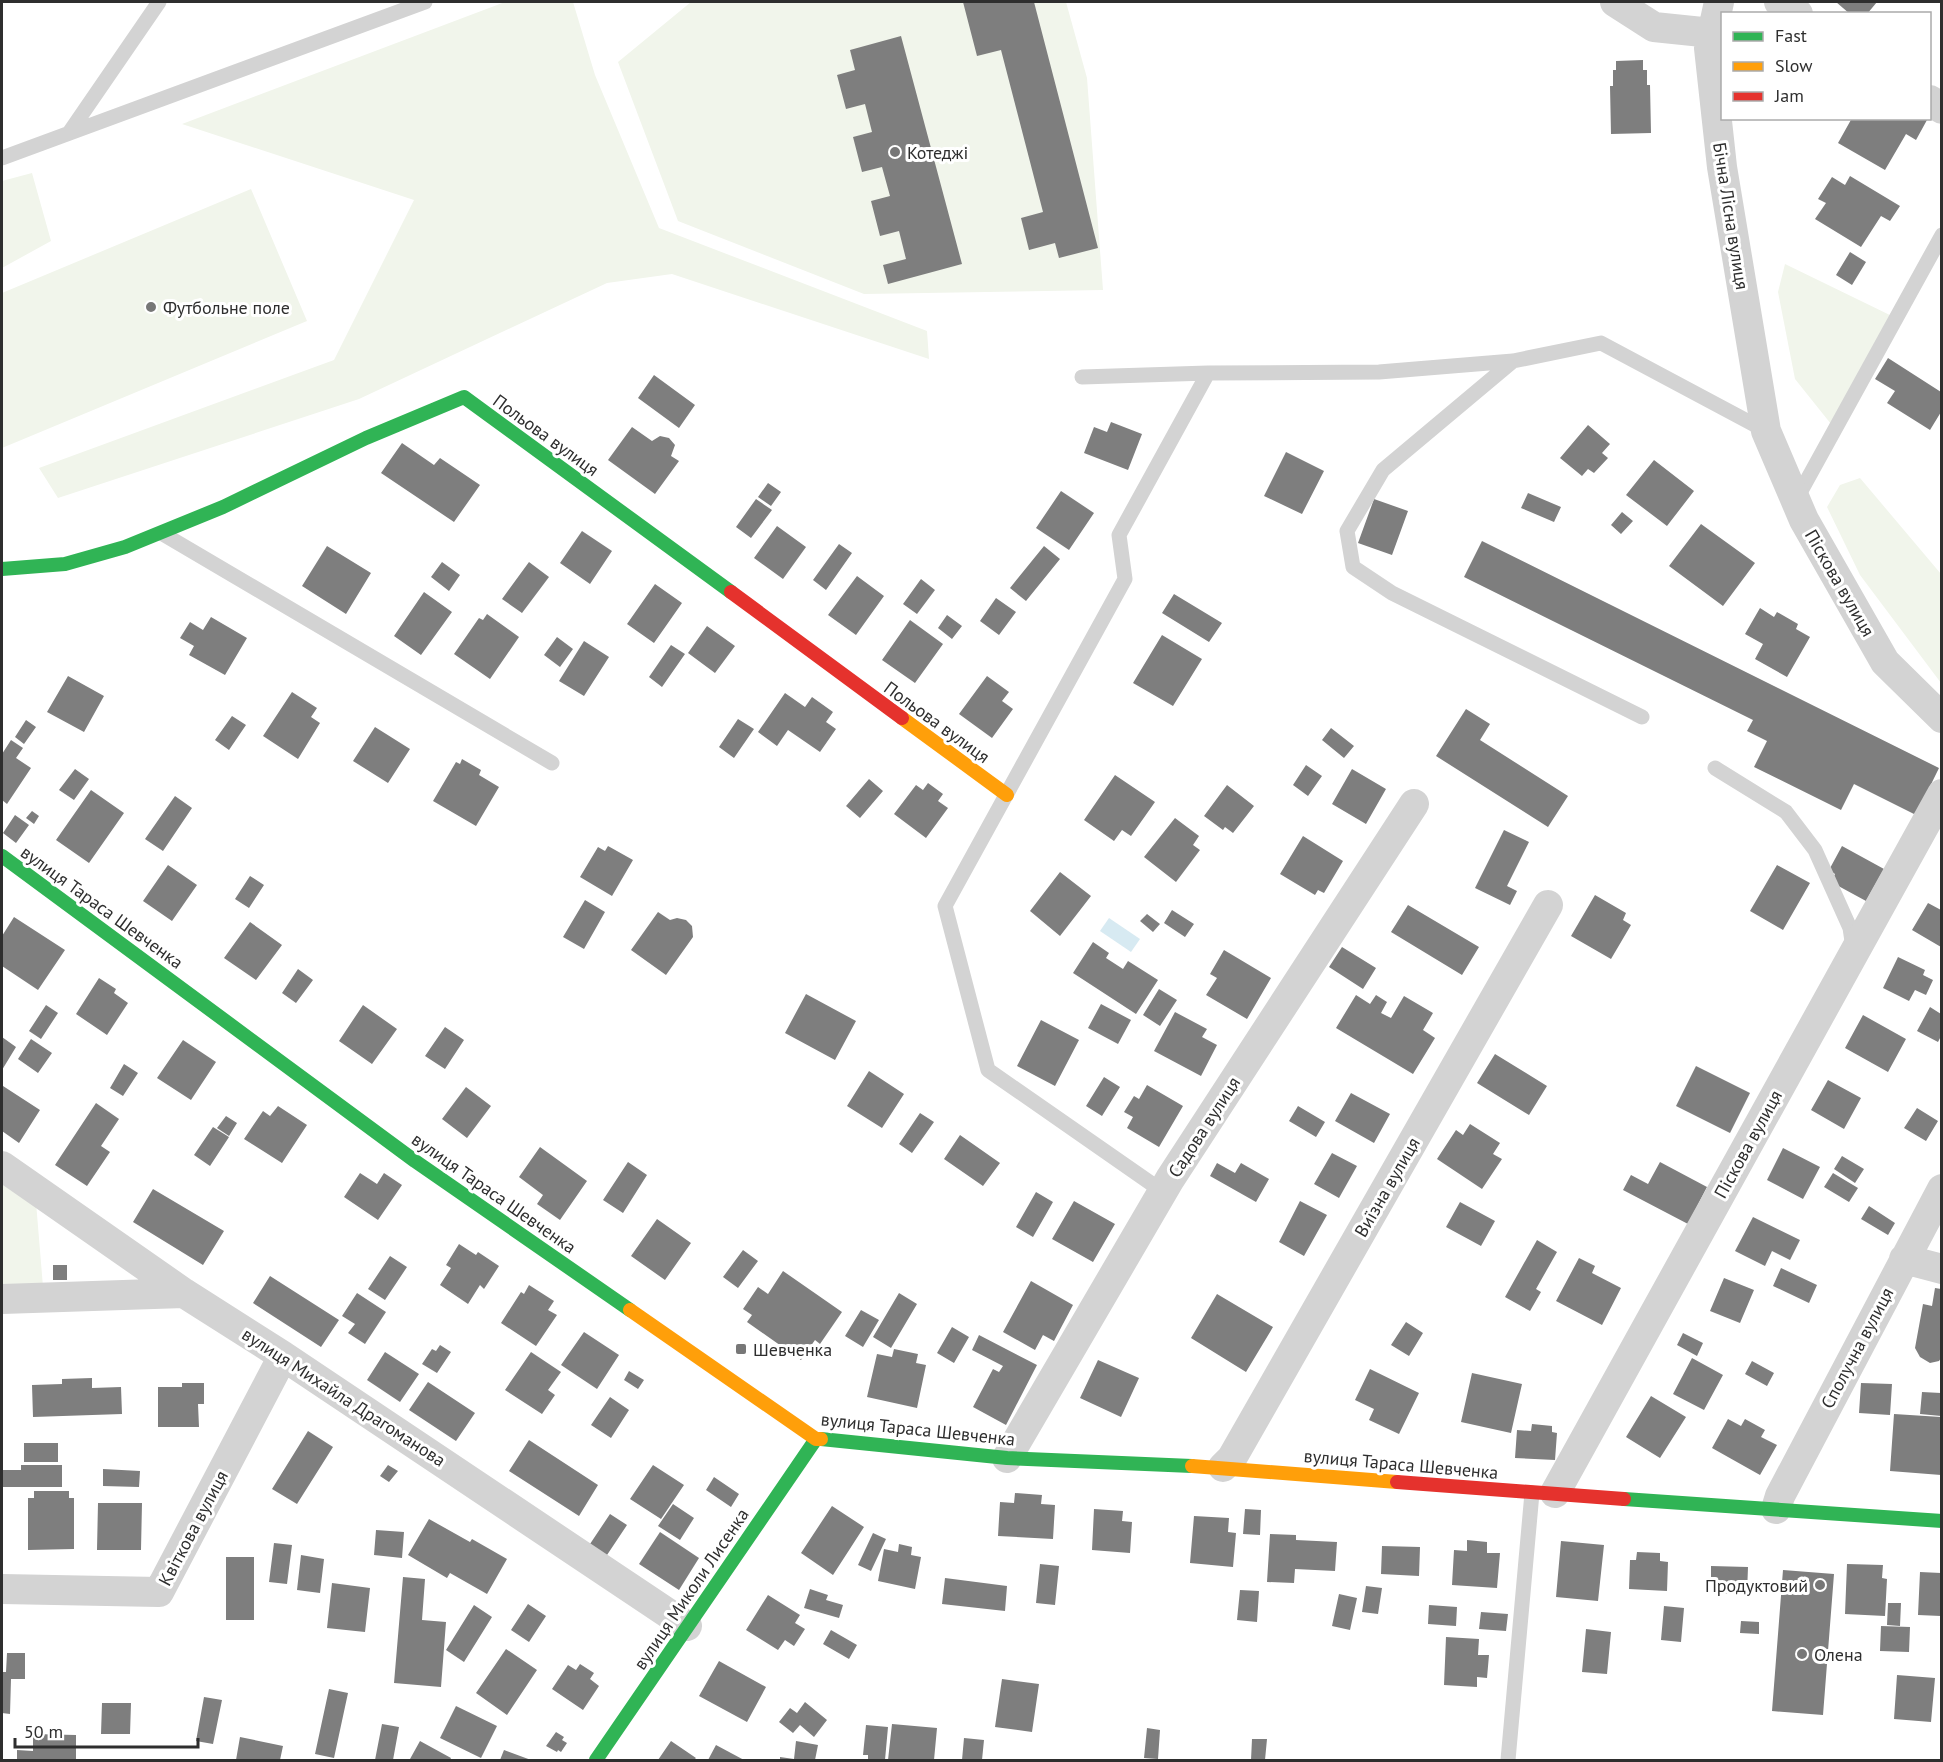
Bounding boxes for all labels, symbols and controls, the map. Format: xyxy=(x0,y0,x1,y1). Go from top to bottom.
legend xyxy=(1721,12,1931,120)
text: Fast xyxy=(1775,24,1807,47)
text: Slow xyxy=(1775,54,1813,77)
text: Jam xyxy=(1774,84,1804,107)
place label: Котеджі xyxy=(907,141,968,164)
street label: Бічна Лісна вулиця xyxy=(1708,141,1754,291)
marker: Котеджі xyxy=(888,145,902,159)
place label: Футбольне поле xyxy=(163,296,290,319)
marker: Футбольне поле xyxy=(144,300,158,314)
street label: Польова вулиця xyxy=(489,389,603,481)
street label: Піскова вулиця xyxy=(1800,525,1880,641)
street label: Польова вулиця xyxy=(880,676,994,768)
street label: вулиця Тараса Шевченка xyxy=(16,840,188,974)
street label: Садова вулиця xyxy=(1163,1072,1245,1182)
street label: Піскова вулиця xyxy=(1709,1086,1787,1202)
street label: вулиця Тараса Шевченка xyxy=(407,1128,581,1258)
street label: Виїзна вулиця xyxy=(1349,1133,1425,1241)
street label: Сполучна вулиця xyxy=(1815,1284,1899,1412)
street label: вулиця Михайла Драгоманова xyxy=(238,1323,450,1471)
place label: Шевченка xyxy=(753,1338,832,1361)
marker: Шевченка xyxy=(734,1342,748,1356)
street label: вулиця Тараса Шевченка xyxy=(820,1407,1016,1451)
street label: вулиця Тараса Шевченка xyxy=(1303,1444,1499,1484)
street label: Квіткова вулиця xyxy=(153,1466,233,1590)
street label: вулиця Миколи Лисенка xyxy=(628,1504,754,1674)
place label: Продуктовий xyxy=(1705,1574,1808,1597)
marker: Продуктовий xyxy=(1813,1578,1827,1592)
place label: Олена xyxy=(1814,1643,1863,1666)
marker: Олена xyxy=(1795,1647,1809,1661)
scale bar xyxy=(15,1711,198,1749)
text: 50 m xyxy=(24,1720,63,1743)

